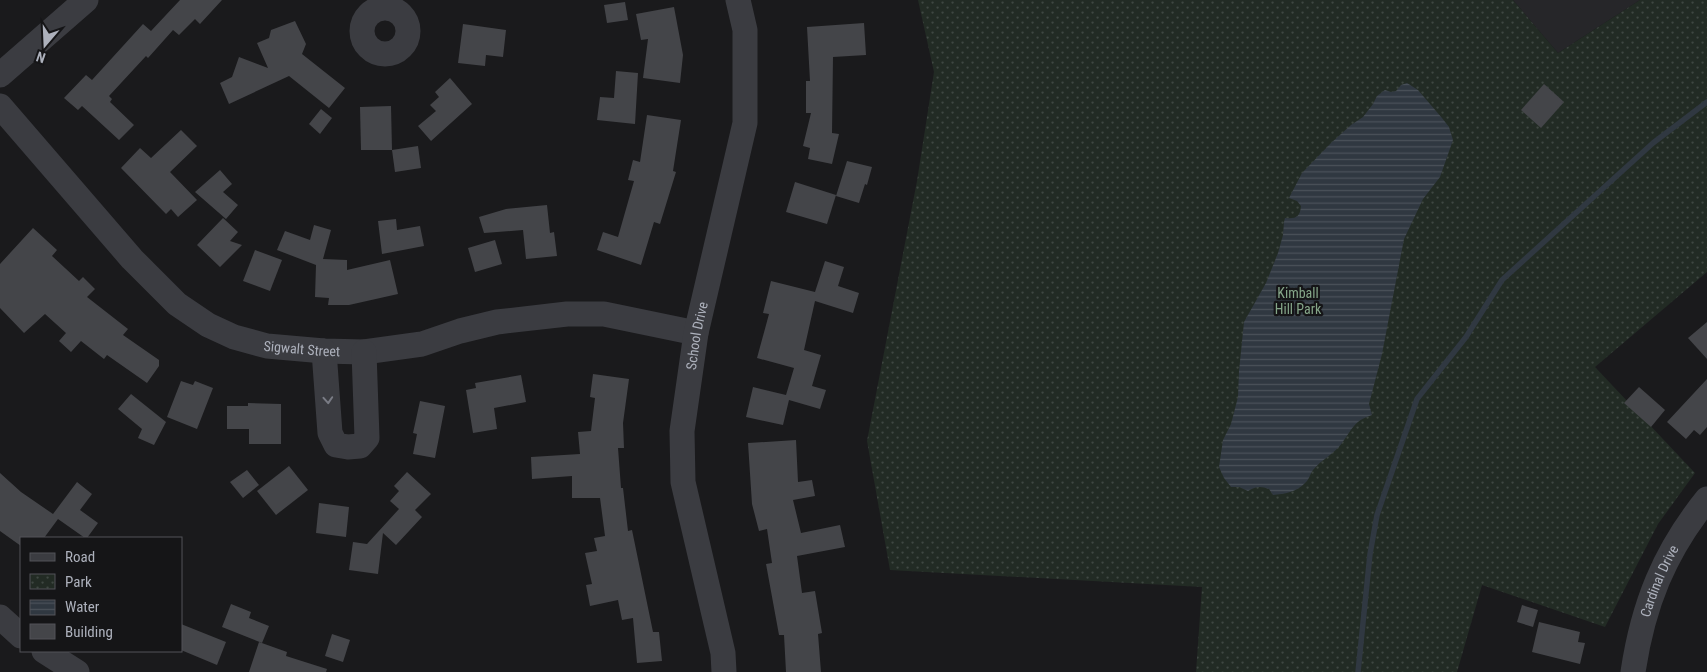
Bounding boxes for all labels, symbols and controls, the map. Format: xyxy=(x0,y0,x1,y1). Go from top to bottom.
north arrow xyxy=(20,20,70,70)
text: N xyxy=(34,48,47,66)
park label: Kimball Hill Park xyxy=(1275,285,1322,317)
street label: School Drive xyxy=(683,300,711,371)
street label: Sigwalt Street xyxy=(263,338,340,359)
one-way arrow xyxy=(322,396,333,404)
legend xyxy=(20,537,182,652)
street label: Cardinal Drive xyxy=(1637,542,1682,619)
text: Road xyxy=(65,548,95,566)
text: Park xyxy=(65,573,92,591)
text: Water xyxy=(65,598,100,616)
text: Building xyxy=(65,623,113,641)

